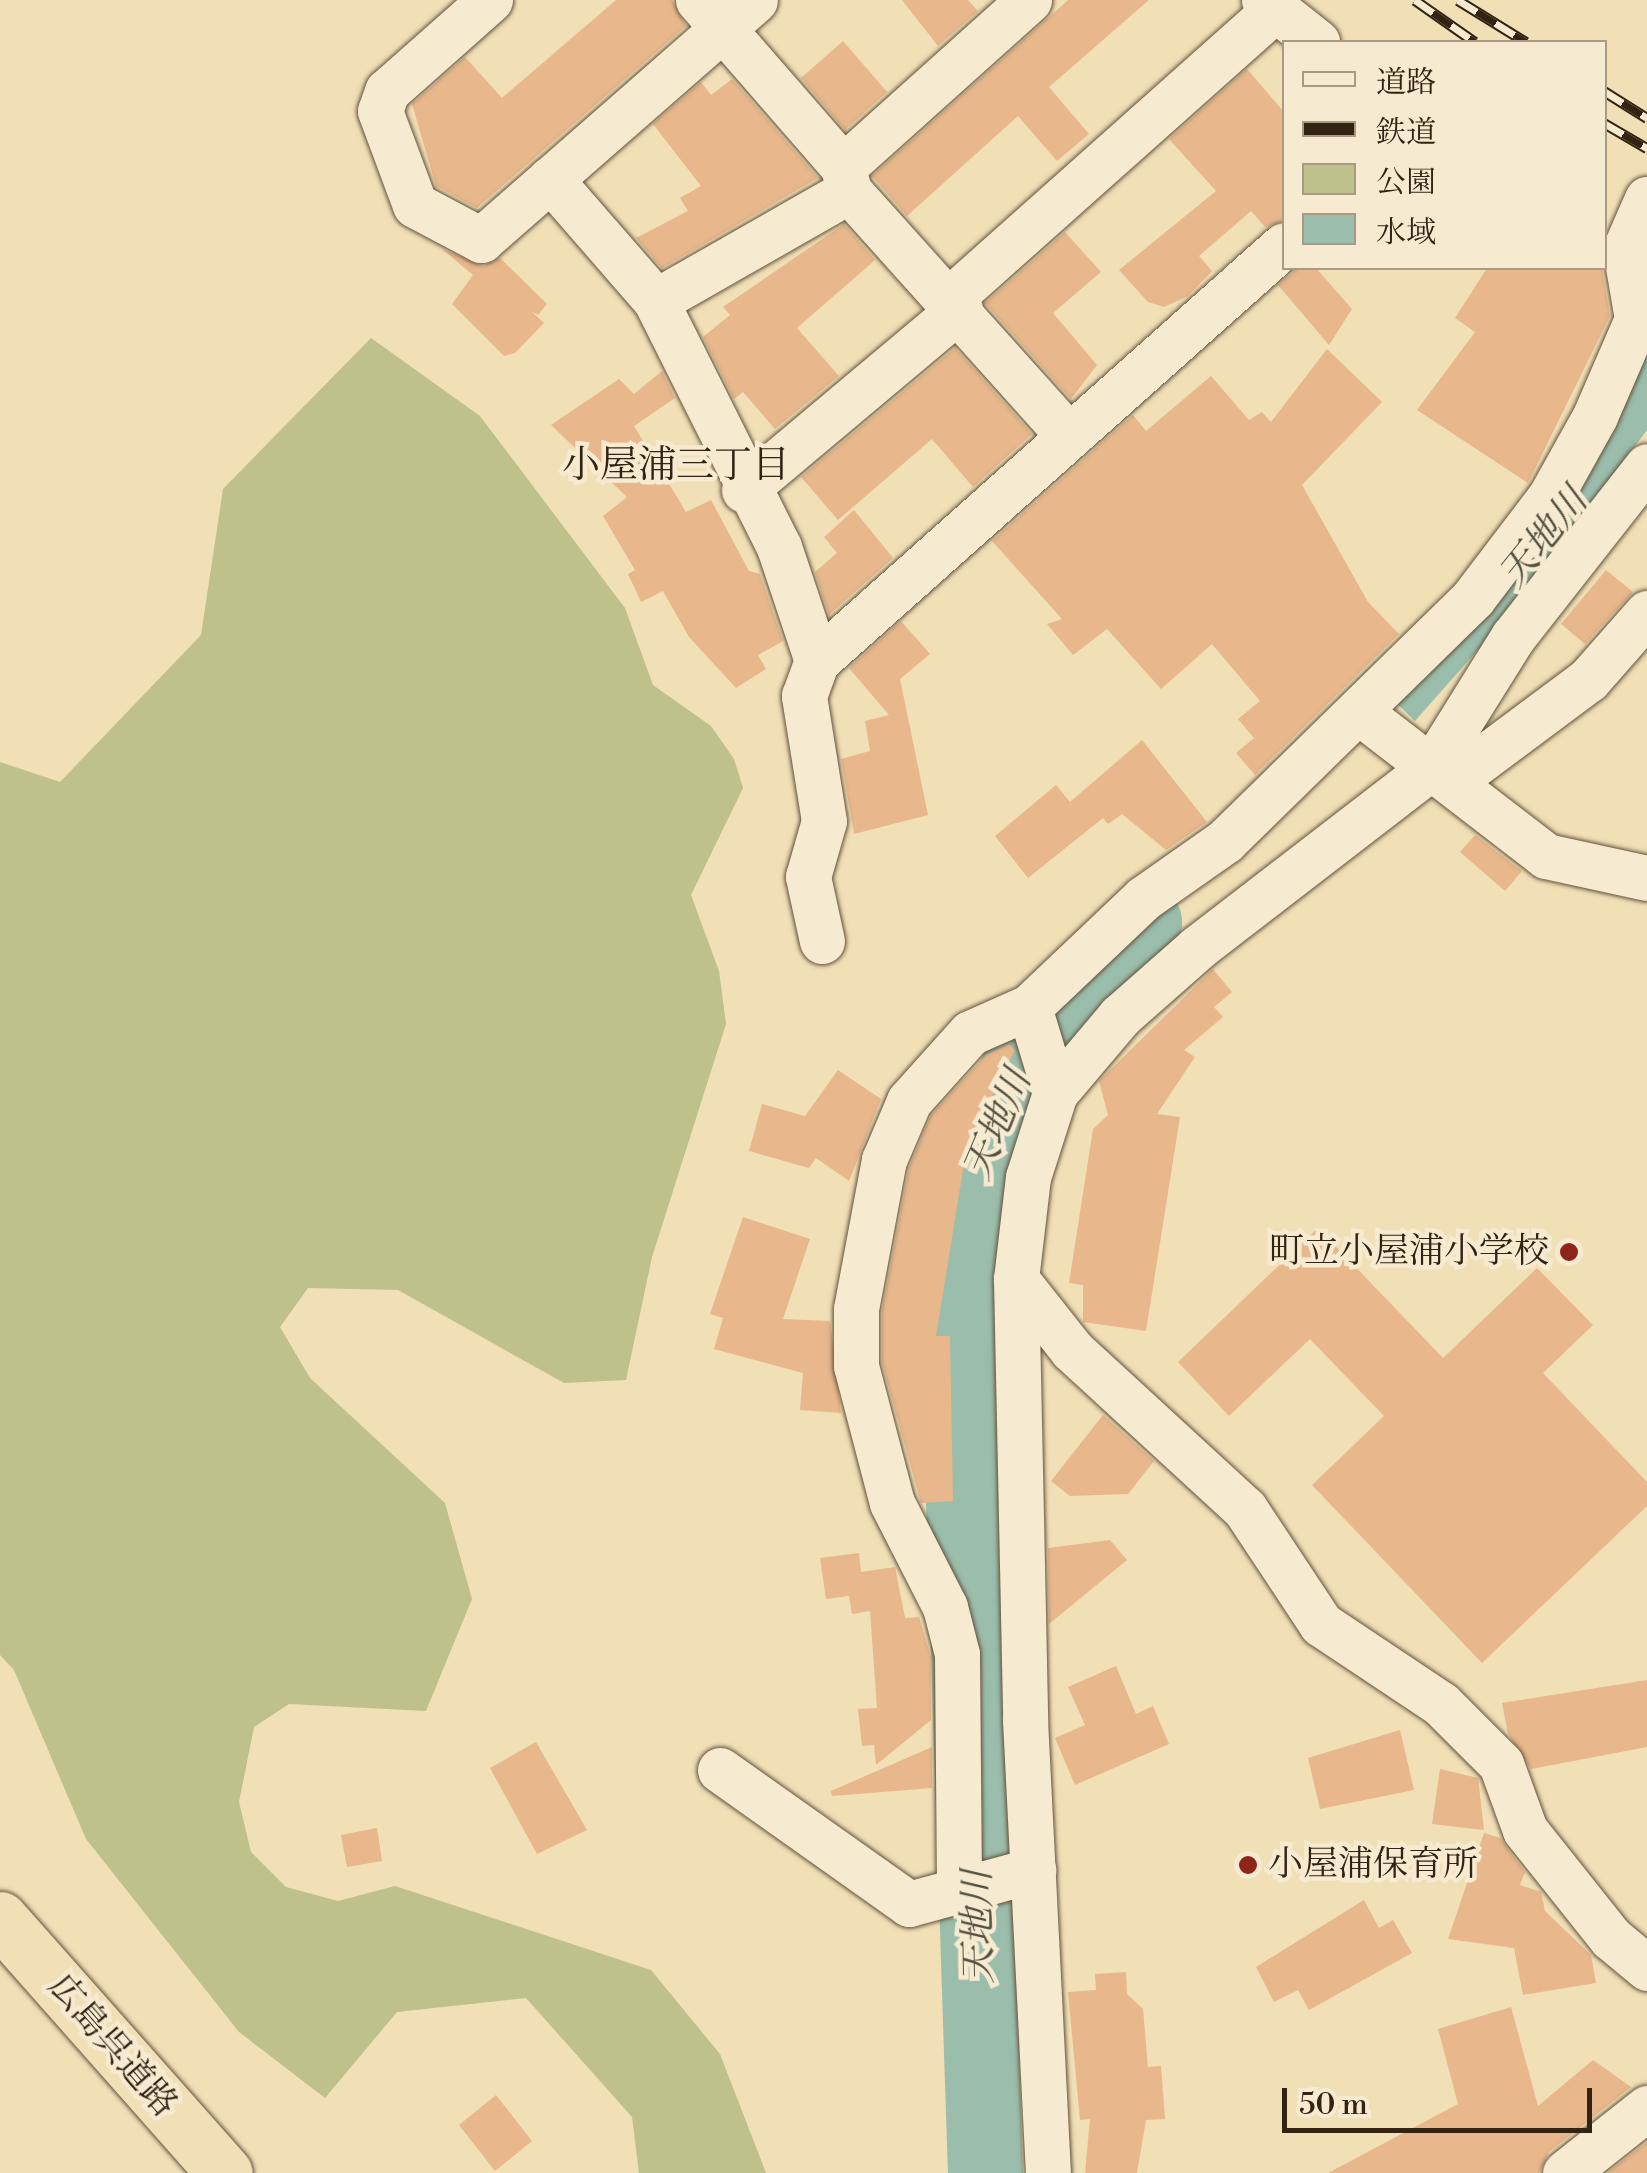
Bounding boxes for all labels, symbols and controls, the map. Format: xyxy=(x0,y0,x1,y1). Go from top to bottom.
legend xyxy=(1282,40,1607,270)
text: 道路 xyxy=(1376,64,1436,102)
text: 鉄道 xyxy=(1376,114,1436,152)
text: 公園 xyxy=(1376,164,1436,202)
text: 水域 xyxy=(1376,214,1436,252)
district label: 小屋浦三丁目 xyxy=(562,443,790,489)
water label: 天地川 xyxy=(1490,479,1598,597)
water label: 天地川 xyxy=(955,1064,1041,1186)
place label: 町立小屋浦小学校 xyxy=(1269,1231,1549,1273)
marker: 町立小屋浦小学校 xyxy=(1558,1241,1580,1263)
place label: 小屋浦保育所 xyxy=(1268,1844,1478,1886)
marker: 小屋浦保育所 xyxy=(1237,1854,1259,1876)
water label: 天地川 xyxy=(955,1870,1003,1984)
street label: 広島呉道路 xyxy=(39,1966,185,2126)
scale bar xyxy=(1287,2068,1597,2130)
text: 50 m xyxy=(1299,2086,1368,2124)

